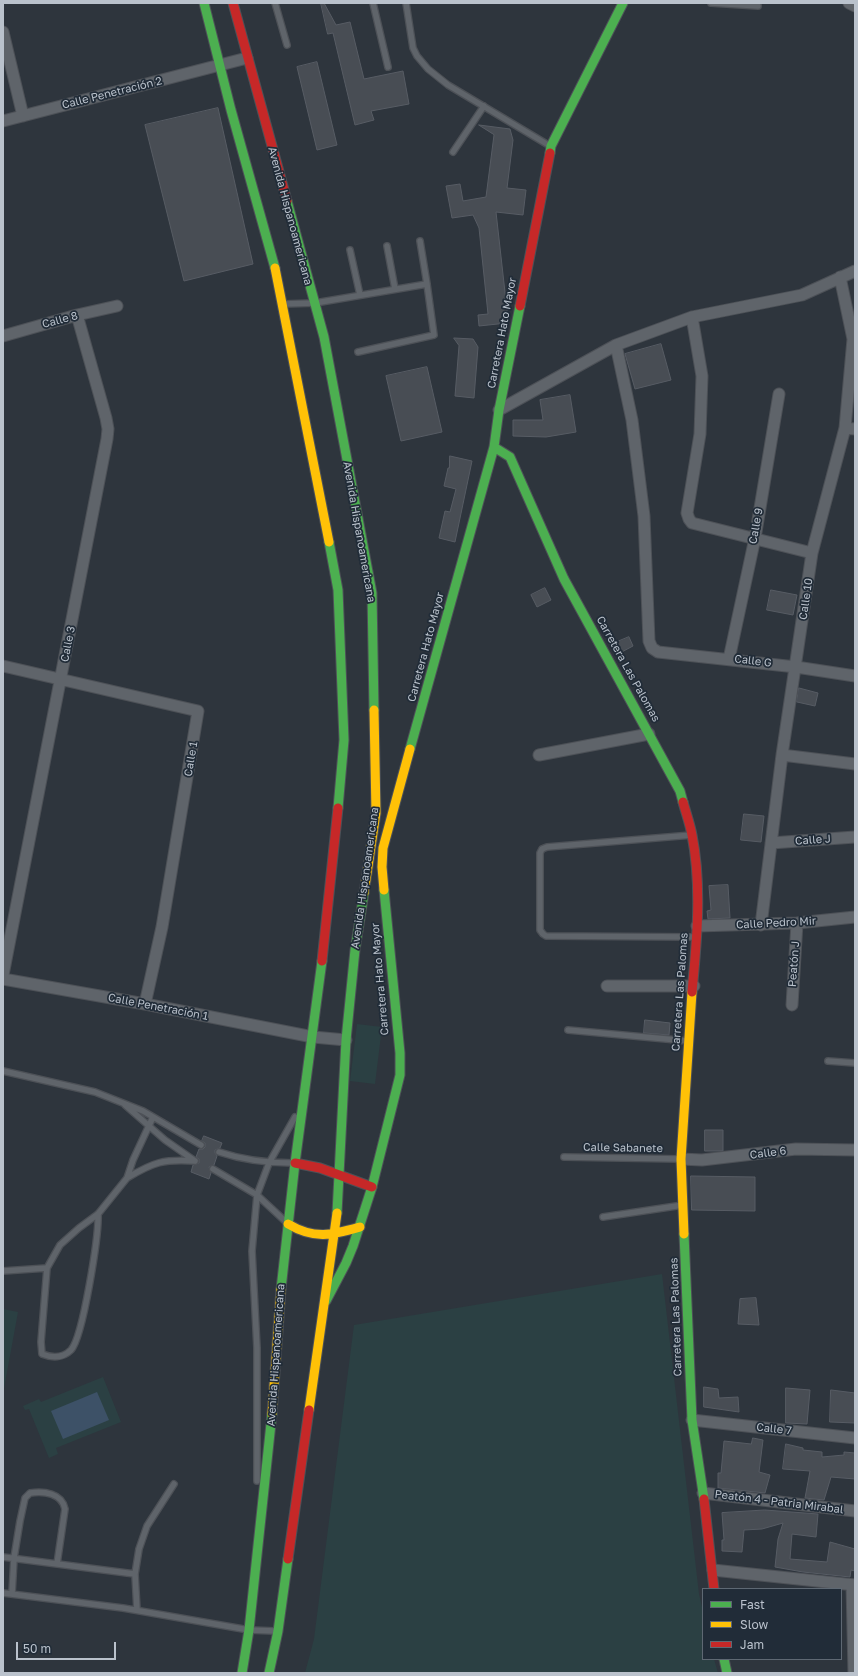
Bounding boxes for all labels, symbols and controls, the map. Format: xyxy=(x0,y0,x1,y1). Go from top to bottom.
street label: Calle Penetración 2 xyxy=(61,74,163,112)
street label: Avenida Hispanoamericana xyxy=(265,145,315,287)
street label: Carretera Hato Mayor xyxy=(485,276,519,390)
street label: Calle 8 xyxy=(41,309,79,331)
street label: Avenida Hispanoamericana xyxy=(340,461,378,603)
street label: Calle 9 xyxy=(746,507,766,545)
street label: Calle 10 xyxy=(797,577,815,621)
street label: Carretera Hato Mayor xyxy=(405,591,447,703)
street label: Carretera Las Palomas xyxy=(593,614,663,724)
street label: Calle 3 xyxy=(58,625,78,663)
street label: Calle G xyxy=(734,652,772,670)
street label: Calle 1 xyxy=(181,741,201,777)
street label: Avenida Hispanoamericana xyxy=(349,806,381,950)
street label: Calle J xyxy=(795,832,831,848)
street label: Calle Pedro Mir xyxy=(736,914,816,932)
street label: Carretera Hato Mayor xyxy=(369,922,391,1036)
street label: Carretera Las Palomas xyxy=(669,932,691,1052)
street label: Peatón J xyxy=(786,940,802,988)
street label: Calle Penetración 1 xyxy=(107,991,209,1023)
street label: Calle Sabanete xyxy=(583,1141,663,1155)
street label: Calle 6 xyxy=(749,1144,787,1162)
street label: Carretera Las Palomas xyxy=(667,1257,685,1377)
street label: Avenida Hispanoamericana xyxy=(264,1283,288,1427)
street label: Calle 7 xyxy=(756,1421,792,1437)
street label: Peatón 4 - Patria Mirabal xyxy=(714,1488,844,1516)
legend xyxy=(702,1588,842,1660)
text: Fast xyxy=(740,1597,765,1612)
text: Slow xyxy=(740,1617,768,1632)
scale bar xyxy=(18,1634,118,1660)
text: Jam xyxy=(740,1637,764,1652)
text: 50 m xyxy=(23,1641,51,1656)

